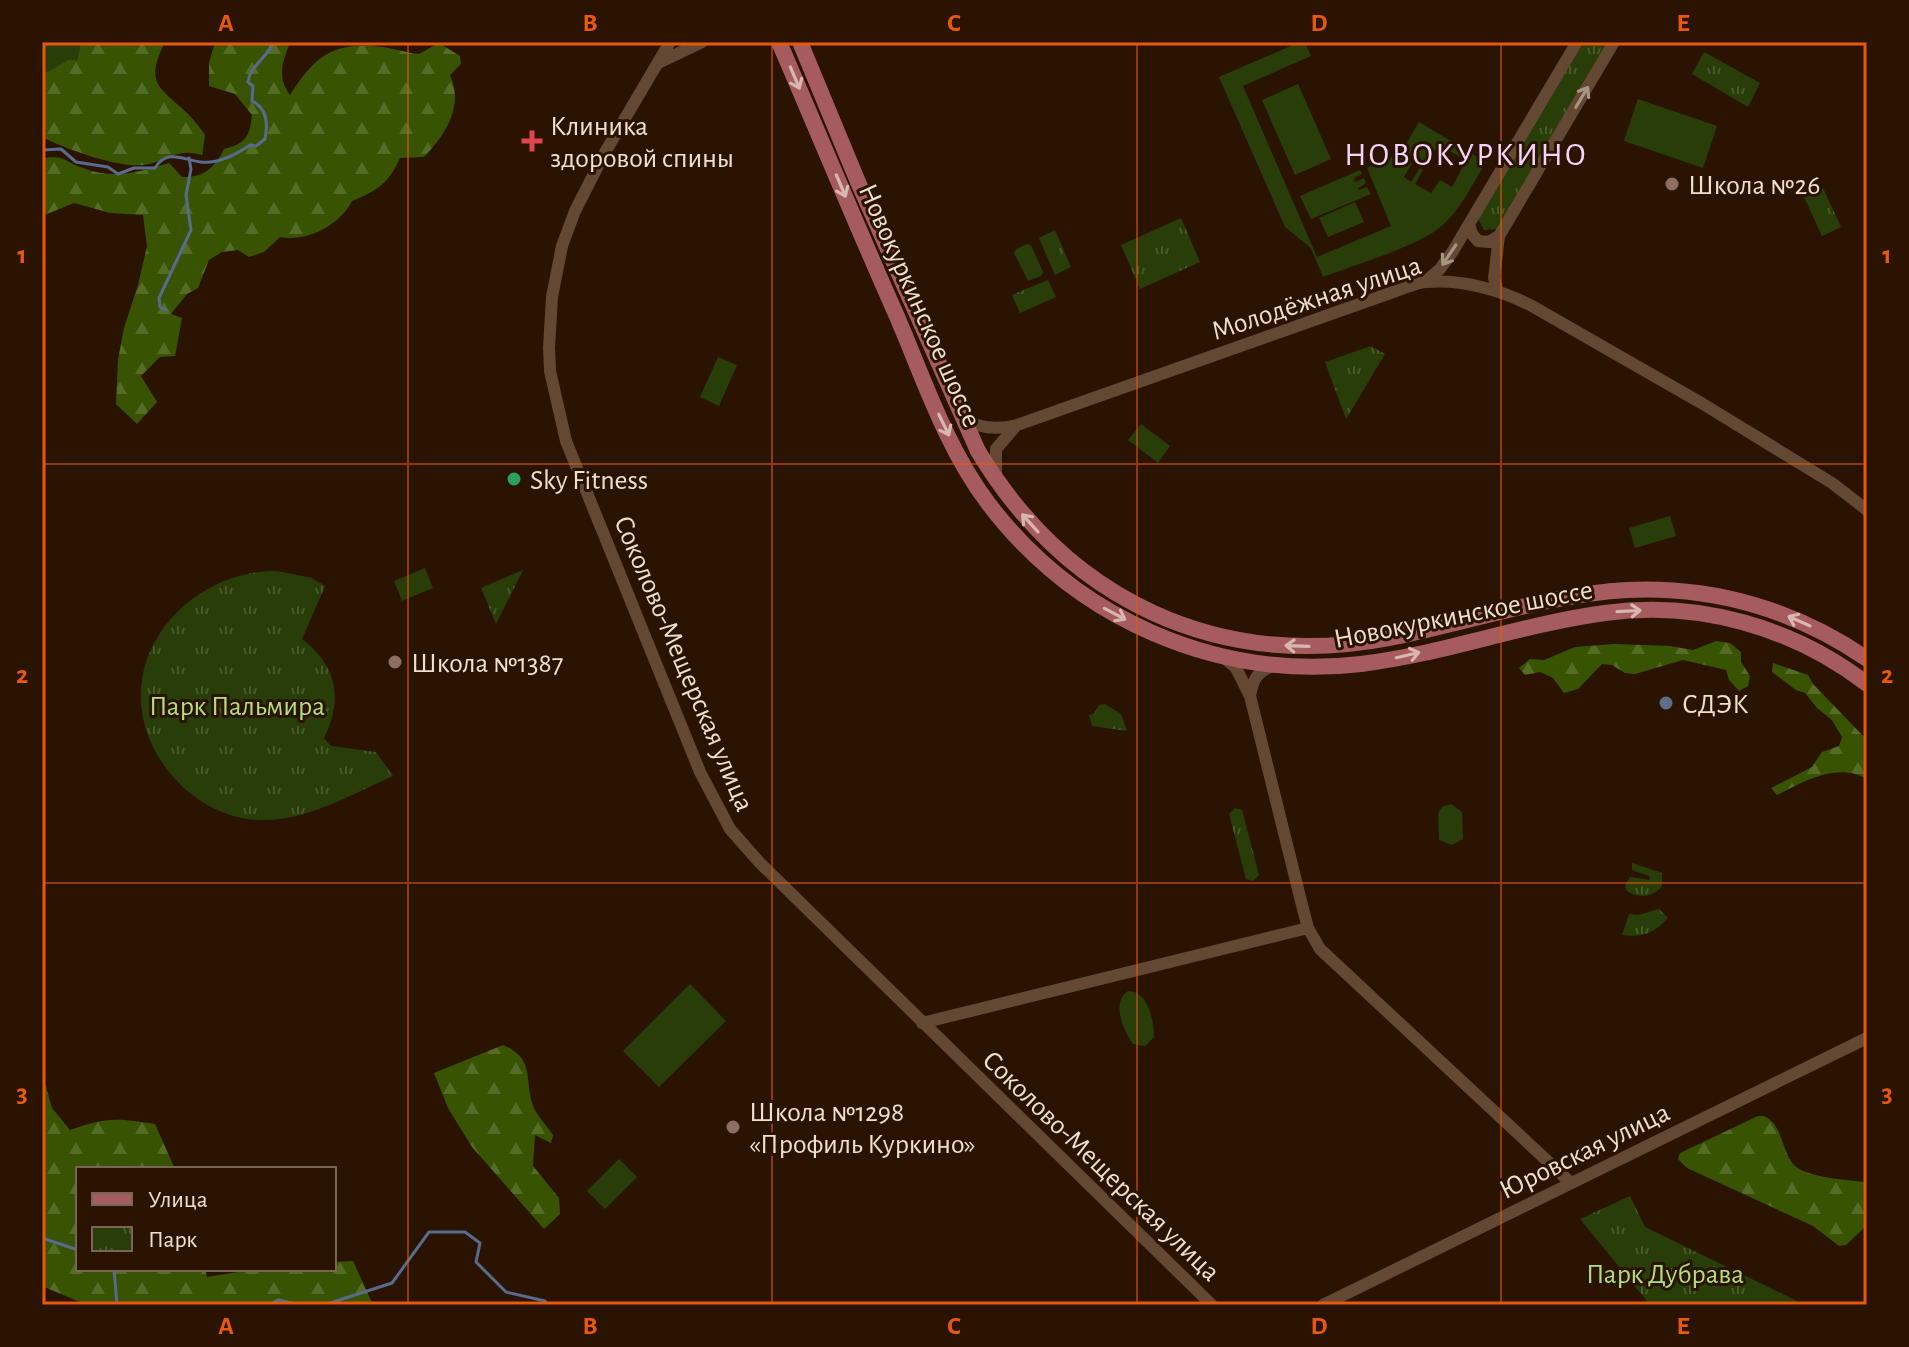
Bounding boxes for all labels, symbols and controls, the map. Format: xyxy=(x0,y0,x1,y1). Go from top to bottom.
text: A xyxy=(218,10,234,36)
text: B xyxy=(582,10,598,36)
text: C xyxy=(947,10,961,36)
text: D xyxy=(1310,10,1328,36)
text: E xyxy=(1676,10,1690,36)
one-way arrow xyxy=(788,65,803,90)
one-way arrow xyxy=(1574,86,1590,109)
place label: Клиника здоровой спины xyxy=(550,113,734,173)
marker: Клиника здоровой спины xyxy=(521,130,543,152)
district label: НОВОКУРКИНО xyxy=(1344,139,1588,171)
place label: Школа №26 xyxy=(1688,172,1820,200)
one-way arrow xyxy=(834,173,849,198)
marker: Школа №26 xyxy=(1663,175,1681,193)
street label: Новокуркинское шоссе xyxy=(853,180,986,432)
text: 1 xyxy=(17,242,27,268)
text: 1 xyxy=(1882,242,1892,268)
one-way arrow xyxy=(1441,243,1457,266)
street label: Молодёжная улица xyxy=(1208,252,1425,346)
one-way arrow xyxy=(937,412,952,436)
place label: Sky Fitness xyxy=(530,467,648,495)
marker: Sky Fitness xyxy=(505,470,523,488)
street label: Соколово-Мещерская улица xyxy=(608,512,758,816)
one-way arrow xyxy=(1022,514,1040,534)
street label: Новокуркинское шоссе xyxy=(1331,576,1595,654)
one-way arrow xyxy=(1615,603,1642,618)
one-way arrow xyxy=(1102,607,1126,623)
one-way arrow xyxy=(1787,613,1811,628)
one-way arrow xyxy=(1284,639,1311,654)
one-way arrow xyxy=(1395,647,1421,662)
place label: Школа №1387 xyxy=(411,650,564,678)
marker: Школа №1387 xyxy=(386,653,404,671)
text: 2 xyxy=(16,662,28,688)
text: 2 xyxy=(1881,662,1893,688)
place label: СДЭК xyxy=(1682,691,1749,719)
park label: Парк Пальмира xyxy=(149,693,325,721)
marker: СДЭК xyxy=(1657,694,1675,712)
street label: Соколово-Мещерская улица xyxy=(977,1046,1225,1287)
text: 3 xyxy=(16,1081,28,1107)
text: 3 xyxy=(1881,1081,1893,1107)
place label: Школа №1298 «Профиль Куркино» xyxy=(749,1099,976,1159)
street label: Юровская улица xyxy=(1495,1099,1674,1205)
marker: Школа №1298 «Профиль Куркино» xyxy=(724,1118,742,1136)
legend xyxy=(76,1167,336,1271)
text: Улица xyxy=(148,1188,208,1212)
text: Парк xyxy=(148,1228,197,1252)
park label: Парк Дубрава xyxy=(1586,1261,1744,1289)
text: A xyxy=(218,1313,234,1339)
text: B xyxy=(582,1313,598,1339)
text: C xyxy=(947,1313,961,1339)
text: D xyxy=(1310,1313,1328,1339)
text: E xyxy=(1676,1313,1690,1339)

